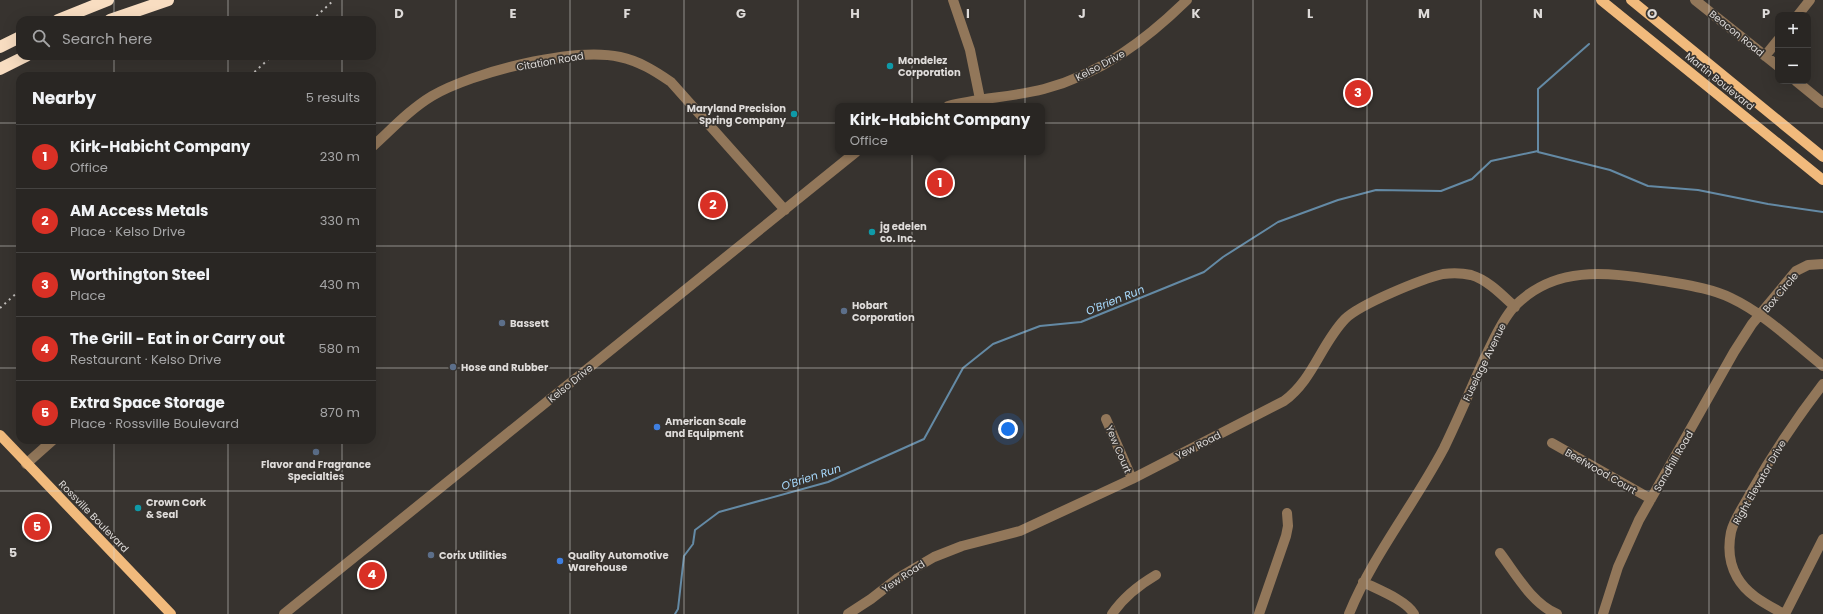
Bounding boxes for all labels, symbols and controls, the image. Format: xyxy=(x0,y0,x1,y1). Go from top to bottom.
text: D xyxy=(394,4,404,23)
text: E xyxy=(509,4,517,23)
text: F xyxy=(623,4,631,23)
text: G xyxy=(736,4,746,23)
text: H xyxy=(850,4,860,23)
text: I xyxy=(966,4,970,23)
text: J xyxy=(1078,4,1086,23)
text: K xyxy=(1191,4,1201,23)
text: L xyxy=(1307,4,1313,23)
text: M xyxy=(1418,4,1430,23)
text: N xyxy=(1533,4,1543,23)
text: O xyxy=(1647,4,1657,23)
text: P xyxy=(1762,4,1770,23)
street label: Beacon Road xyxy=(1706,7,1767,60)
map controls xyxy=(1775,12,1811,84)
button: + xyxy=(1775,12,1811,48)
search box xyxy=(16,16,376,60)
icon: search xyxy=(30,27,52,49)
text: Search here xyxy=(62,28,152,49)
street label: Kelso Drive xyxy=(1073,46,1128,85)
street label: Citation Road xyxy=(515,48,585,75)
button: − xyxy=(1775,48,1811,84)
street label: Martin Boulevard xyxy=(1682,49,1757,114)
place label: Mondelez Corporation xyxy=(898,53,961,80)
marker: Mondelez Corporation xyxy=(885,61,895,71)
pin: 3 xyxy=(1345,78,1371,108)
text: Nearby xyxy=(32,86,96,110)
text: 5 results xyxy=(306,88,360,107)
place label: Maryland Precision Spring Company xyxy=(687,101,787,128)
popup xyxy=(835,103,1045,155)
marker: Maryland Precision Spring Company xyxy=(789,109,799,119)
text: Kirk-Habicht Company xyxy=(850,109,1030,130)
text: Office xyxy=(850,131,888,150)
text: Kirk-Habicht Company xyxy=(70,136,250,157)
text: 1 xyxy=(43,147,47,166)
text: 230 m xyxy=(320,147,360,166)
text: Office xyxy=(70,158,108,177)
pin: 1 xyxy=(927,168,953,198)
pin: 2 xyxy=(700,190,726,220)
text: AM Access Metals xyxy=(70,200,208,221)
text: 2 xyxy=(41,211,49,230)
text: 330 m xyxy=(320,211,360,230)
place label: jg edelen co. Inc. xyxy=(879,219,927,246)
text: Place · Kelso Drive xyxy=(70,222,185,241)
marker: jg edelen co. Inc. xyxy=(867,227,877,237)
text: Worthington Steel xyxy=(70,264,210,285)
street label: Box Circle xyxy=(1759,269,1802,316)
text: 3 xyxy=(41,275,49,294)
text: 430 m xyxy=(319,275,360,294)
water label: O'Brien Run xyxy=(1083,281,1147,319)
text: Place xyxy=(70,286,105,305)
place label: Hobart Corporation xyxy=(852,298,915,325)
marker: Hobart Corporation xyxy=(839,306,849,316)
place label: Bassett xyxy=(510,316,549,331)
marker: Bassett xyxy=(497,318,507,328)
street label: Fuselage Avenue xyxy=(1459,321,1510,404)
text: The Grill - Eat in or Carry out xyxy=(70,328,285,349)
text: 4 xyxy=(41,339,49,358)
text: 580 m xyxy=(319,339,360,358)
text: Restaurant · Kelso Drive xyxy=(70,350,221,369)
place label: Hose and Rubber xyxy=(461,360,549,375)
street label: Kelso Drive xyxy=(545,361,596,406)
marker: Hose and Rubber xyxy=(448,362,458,372)
text: Extra Space Storage xyxy=(70,392,225,413)
text: 5 xyxy=(41,403,49,422)
text: 870 m xyxy=(320,403,360,422)
text: Place · Rossville Boulevard xyxy=(70,414,239,433)
place label: American Scale and Equipment xyxy=(665,414,746,441)
your location xyxy=(998,419,1018,439)
marker: American Scale and Equipment xyxy=(652,422,662,432)
street label: Yew Court xyxy=(1102,423,1136,476)
street label: Yew Road xyxy=(1173,428,1223,463)
street label: Sandhill Road xyxy=(1650,428,1697,495)
street label: Right Elevator Drive xyxy=(1729,437,1790,527)
street label: Beefwood Court xyxy=(1562,445,1640,498)
marker: Flavor and Fragrance Specialties xyxy=(311,447,321,457)
place label: Flavor and Fragrance Specialties xyxy=(261,457,371,484)
water label: O'Brien Run xyxy=(779,460,843,494)
street label: Rossville Boulevard xyxy=(55,477,132,556)
place label: Crown Cork & Seal xyxy=(146,495,207,522)
marker: Crown Cork & Seal xyxy=(133,503,143,513)
pin: 5 xyxy=(24,512,50,542)
text: 5 xyxy=(9,543,17,562)
place label: Corix Utilities xyxy=(439,548,507,563)
place label: Quality Automotive Warehouse xyxy=(568,548,669,575)
marker: Corix Utilities xyxy=(426,550,436,560)
marker: Quality Automotive Warehouse xyxy=(555,556,565,566)
street label: Yew Road xyxy=(879,557,928,596)
pin: 4 xyxy=(359,560,385,590)

